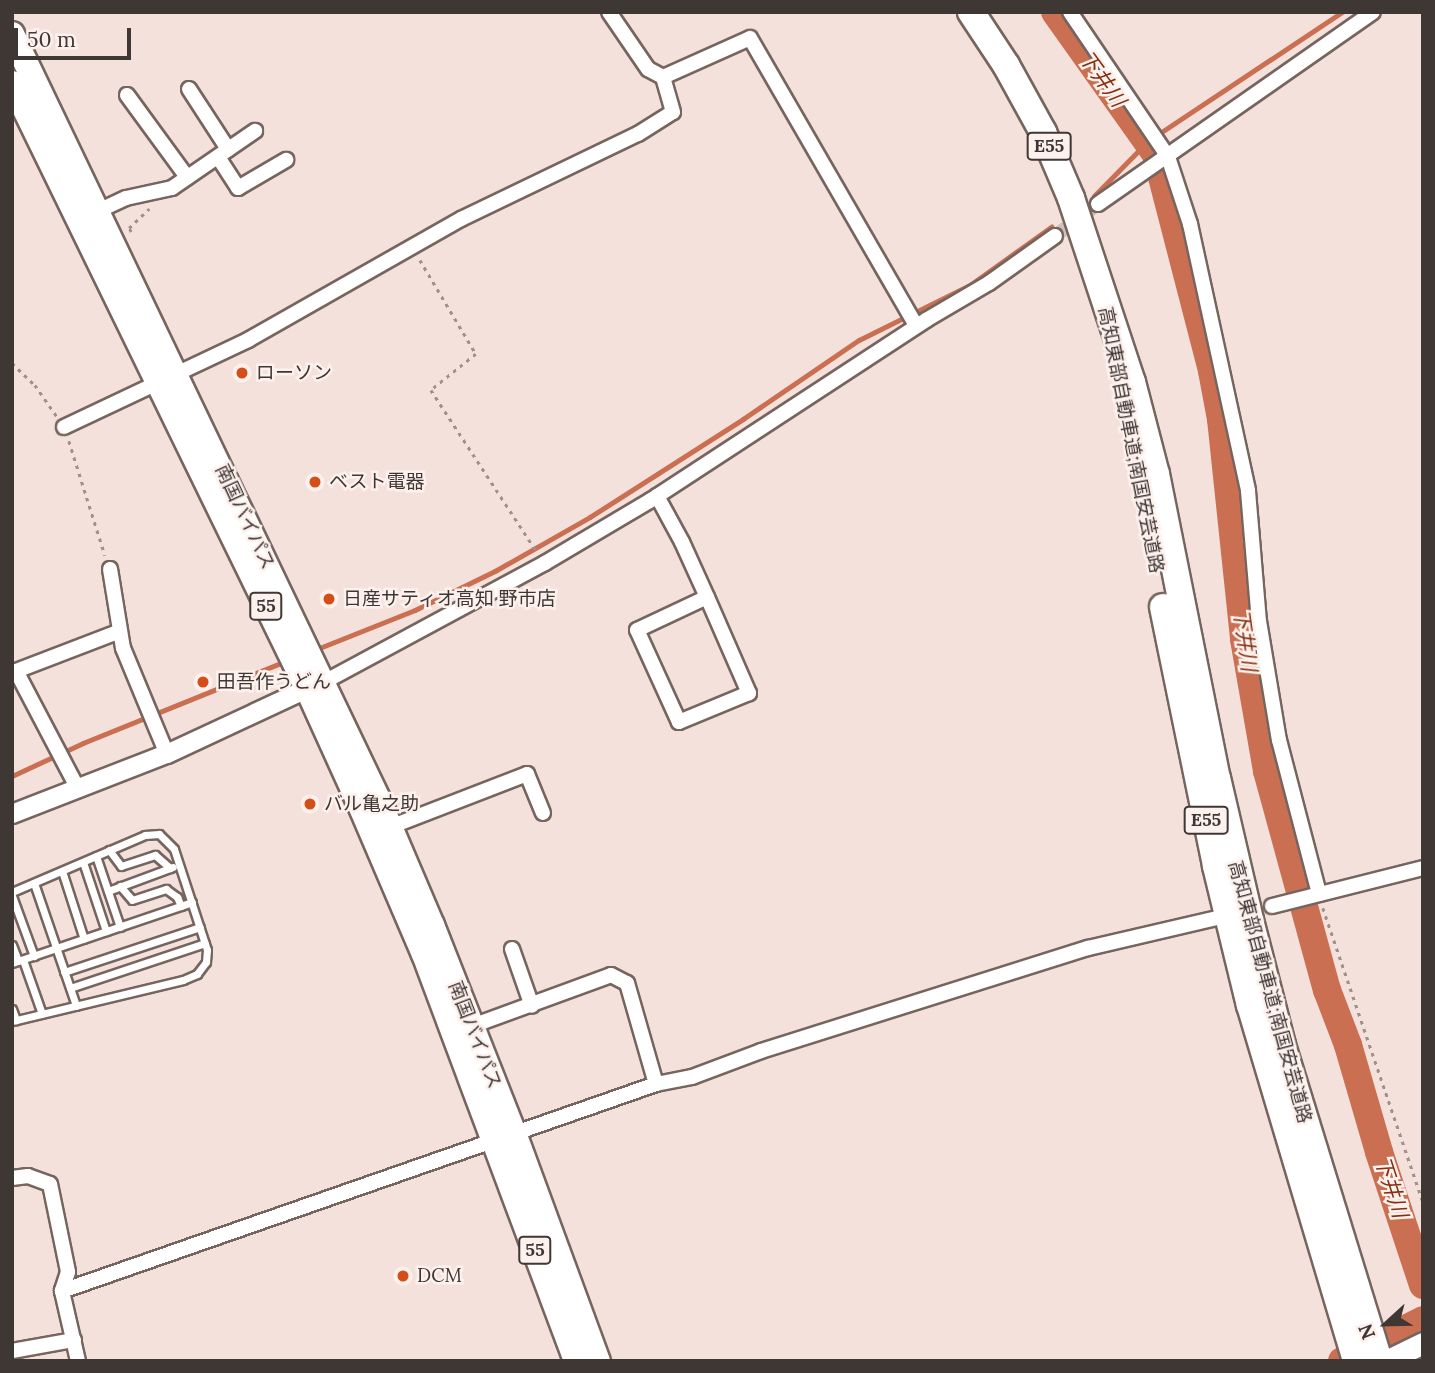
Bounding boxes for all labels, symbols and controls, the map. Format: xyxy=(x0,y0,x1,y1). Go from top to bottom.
scale bar xyxy=(18,14,135,58)
text: 50 m xyxy=(27,26,76,53)
water label: 下井川 xyxy=(1073,46,1131,112)
road number: E55 xyxy=(1026,132,1072,160)
street label: 高知東部自動車道;南国安芸道路 xyxy=(1094,305,1168,575)
place label: ローソン xyxy=(256,362,332,384)
marker: ローソン xyxy=(234,365,250,381)
street label: 南国バイパス xyxy=(211,461,279,573)
place label: ベスト電器 xyxy=(329,471,424,493)
marker: ベスト電器 xyxy=(307,474,323,490)
place label: 日産サティオ高知 野市店 xyxy=(343,588,557,610)
marker: 日産サティオ高知 野市店 xyxy=(321,591,337,607)
road number: 55 xyxy=(248,592,284,620)
water label: 下井川 xyxy=(1228,607,1262,673)
place label: 田吾作うどん xyxy=(217,671,331,693)
marker: 田吾作うどん xyxy=(195,674,211,690)
place label: バル亀之助 xyxy=(324,793,419,815)
marker: バル亀之助 xyxy=(302,796,318,812)
road number: E55 xyxy=(1183,806,1229,834)
street label: 高知東部自動車道;南国安芸道路 xyxy=(1224,858,1316,1126)
street label: 南国バイパス xyxy=(444,978,506,1092)
water label: 下井川 xyxy=(1369,1153,1413,1221)
road number: 55 xyxy=(518,1236,552,1265)
place label: DCM xyxy=(417,1265,462,1287)
marker: DCM xyxy=(395,1268,411,1284)
north arrow xyxy=(1351,1289,1421,1359)
text: N xyxy=(1353,1321,1380,1343)

